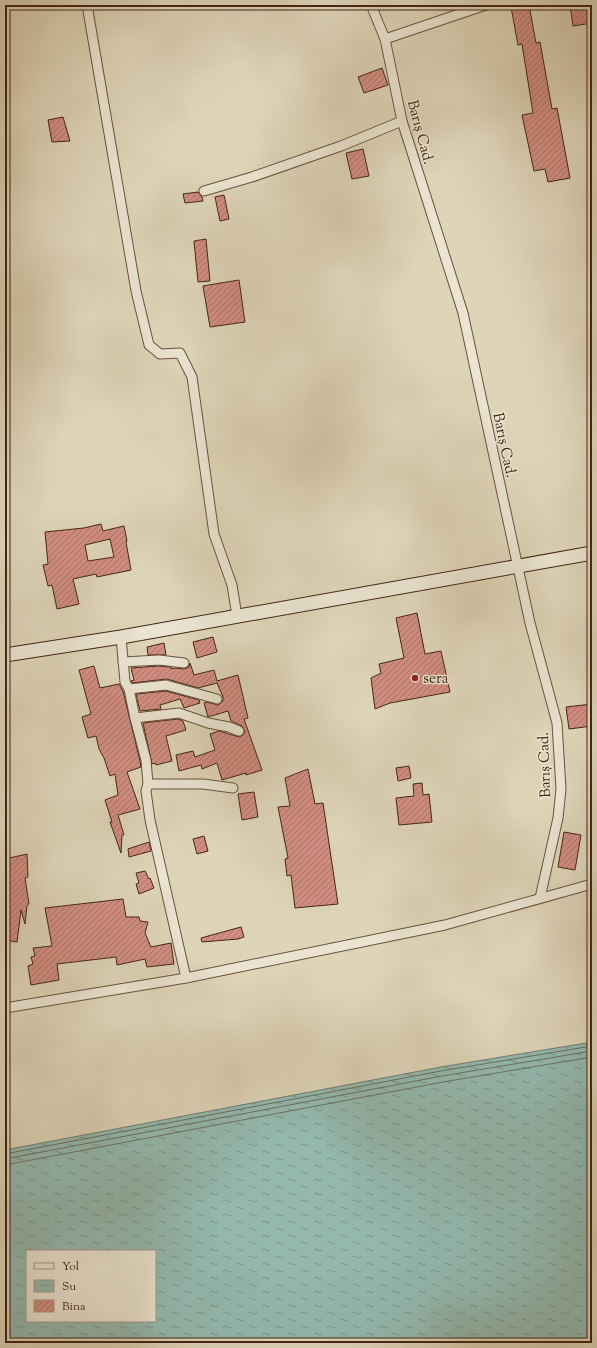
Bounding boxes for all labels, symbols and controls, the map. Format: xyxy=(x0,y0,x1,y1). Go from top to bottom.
street label: Barış Cad. xyxy=(401,98,438,167)
street label: Barış Cad. xyxy=(486,411,521,480)
place label: sera xyxy=(423,669,449,690)
marker: sera xyxy=(410,673,420,683)
street label: Barış Cad. xyxy=(534,732,557,798)
legend xyxy=(26,1250,156,1322)
text: Yol xyxy=(62,1258,80,1276)
text: Su xyxy=(62,1278,76,1296)
text: Bina xyxy=(62,1298,86,1316)

